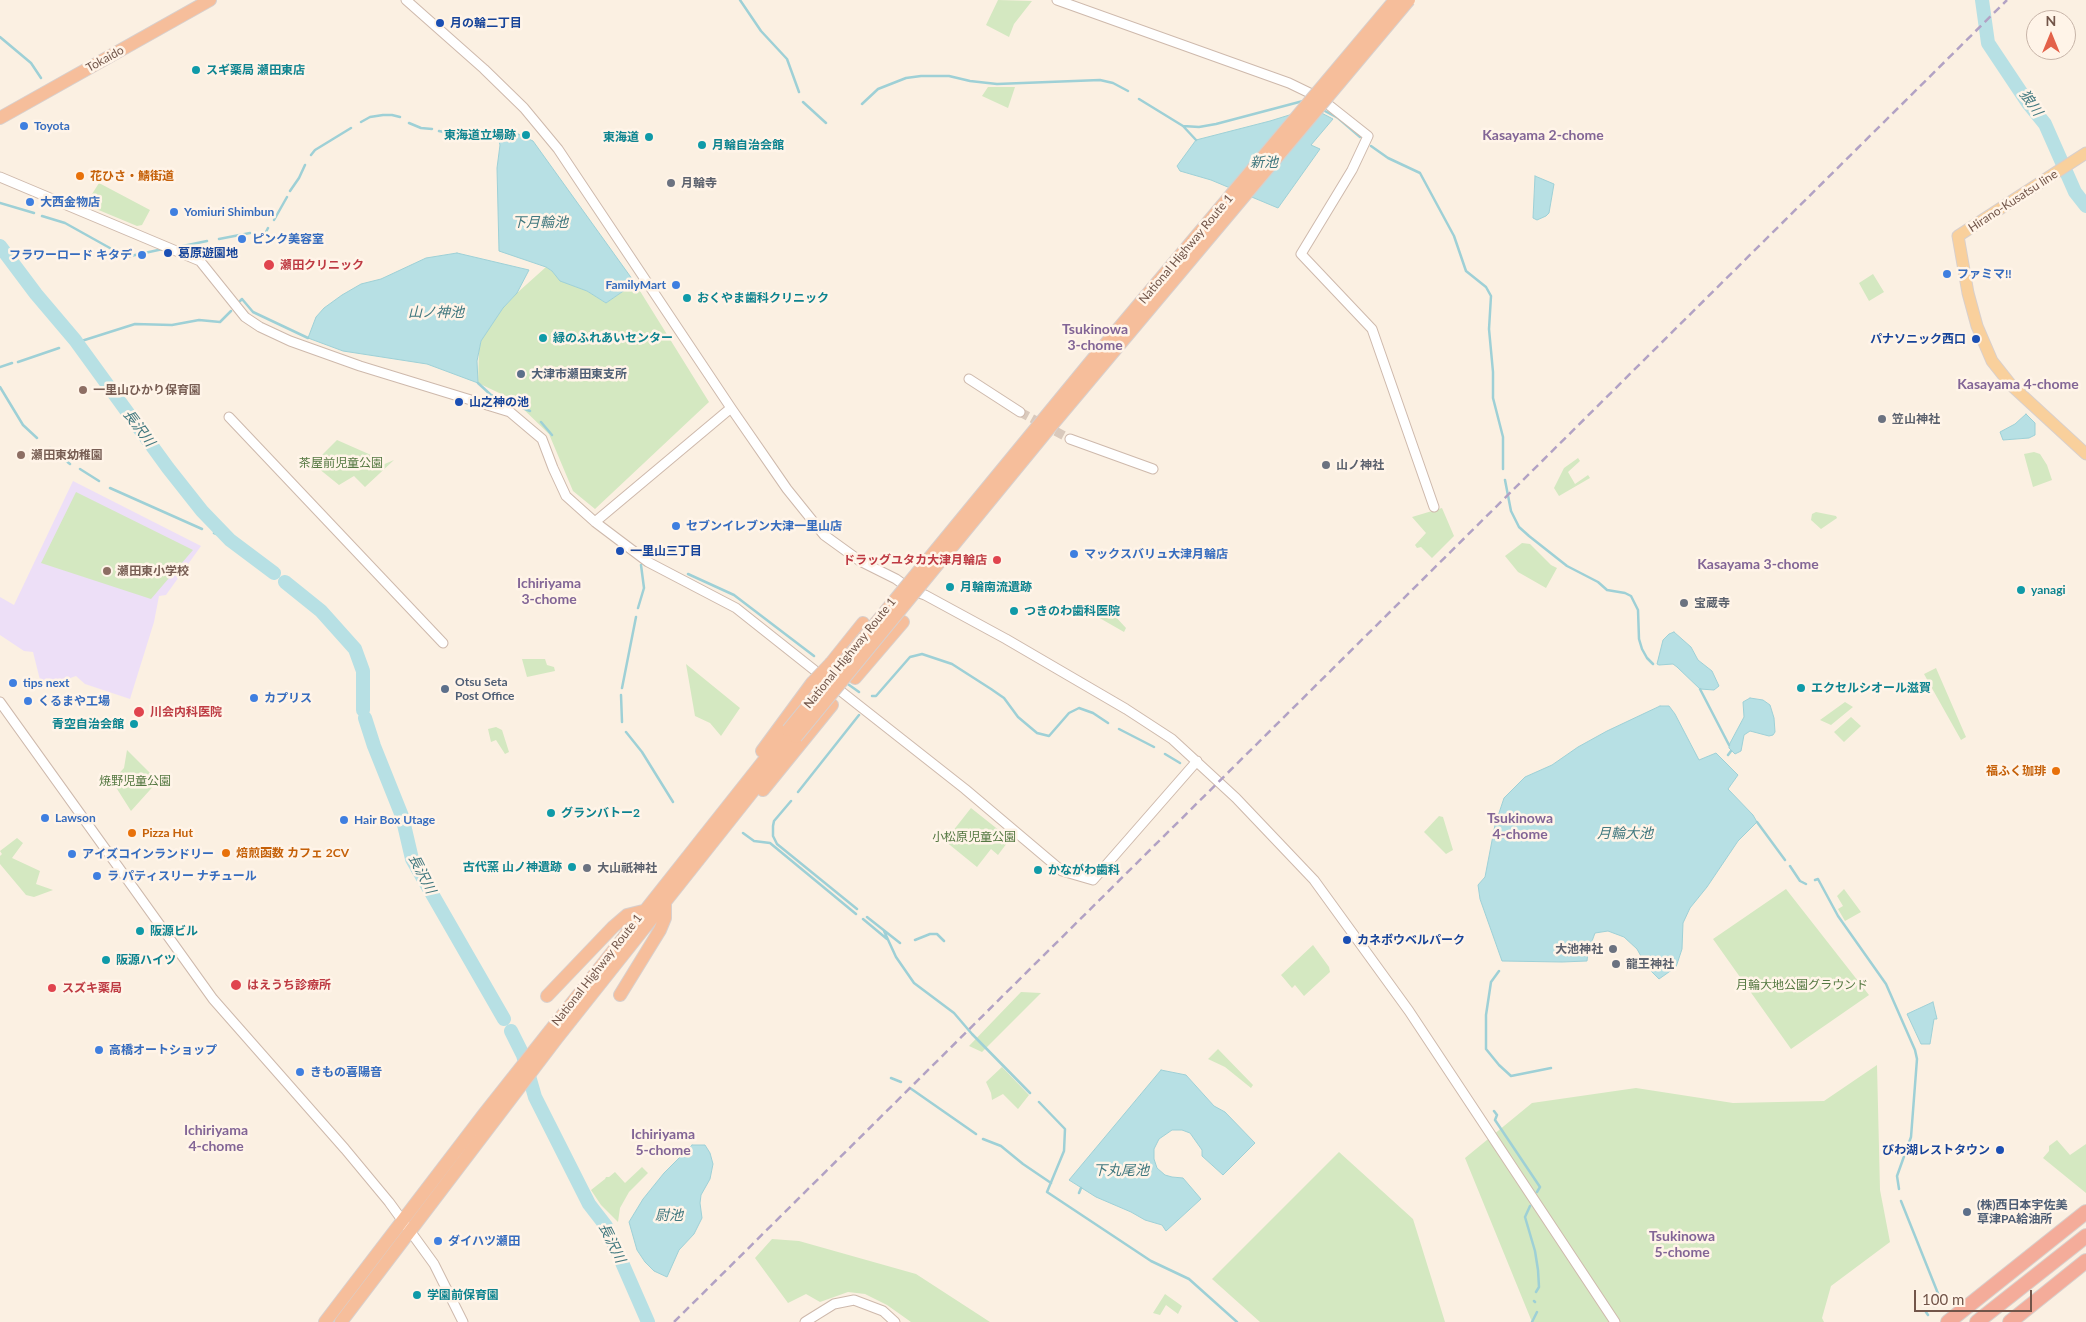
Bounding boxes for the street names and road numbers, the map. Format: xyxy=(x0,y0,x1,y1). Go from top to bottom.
street label: Tokaido xyxy=(84,43,126,75)
street label: Hirano-Kusatsu line xyxy=(1966,167,2060,235)
street label: National Highway Route 1 xyxy=(1136,191,1236,307)
street label: National Highway Route 1 xyxy=(801,595,899,711)
street label: National Highway Route 1 xyxy=(549,911,645,1029)

